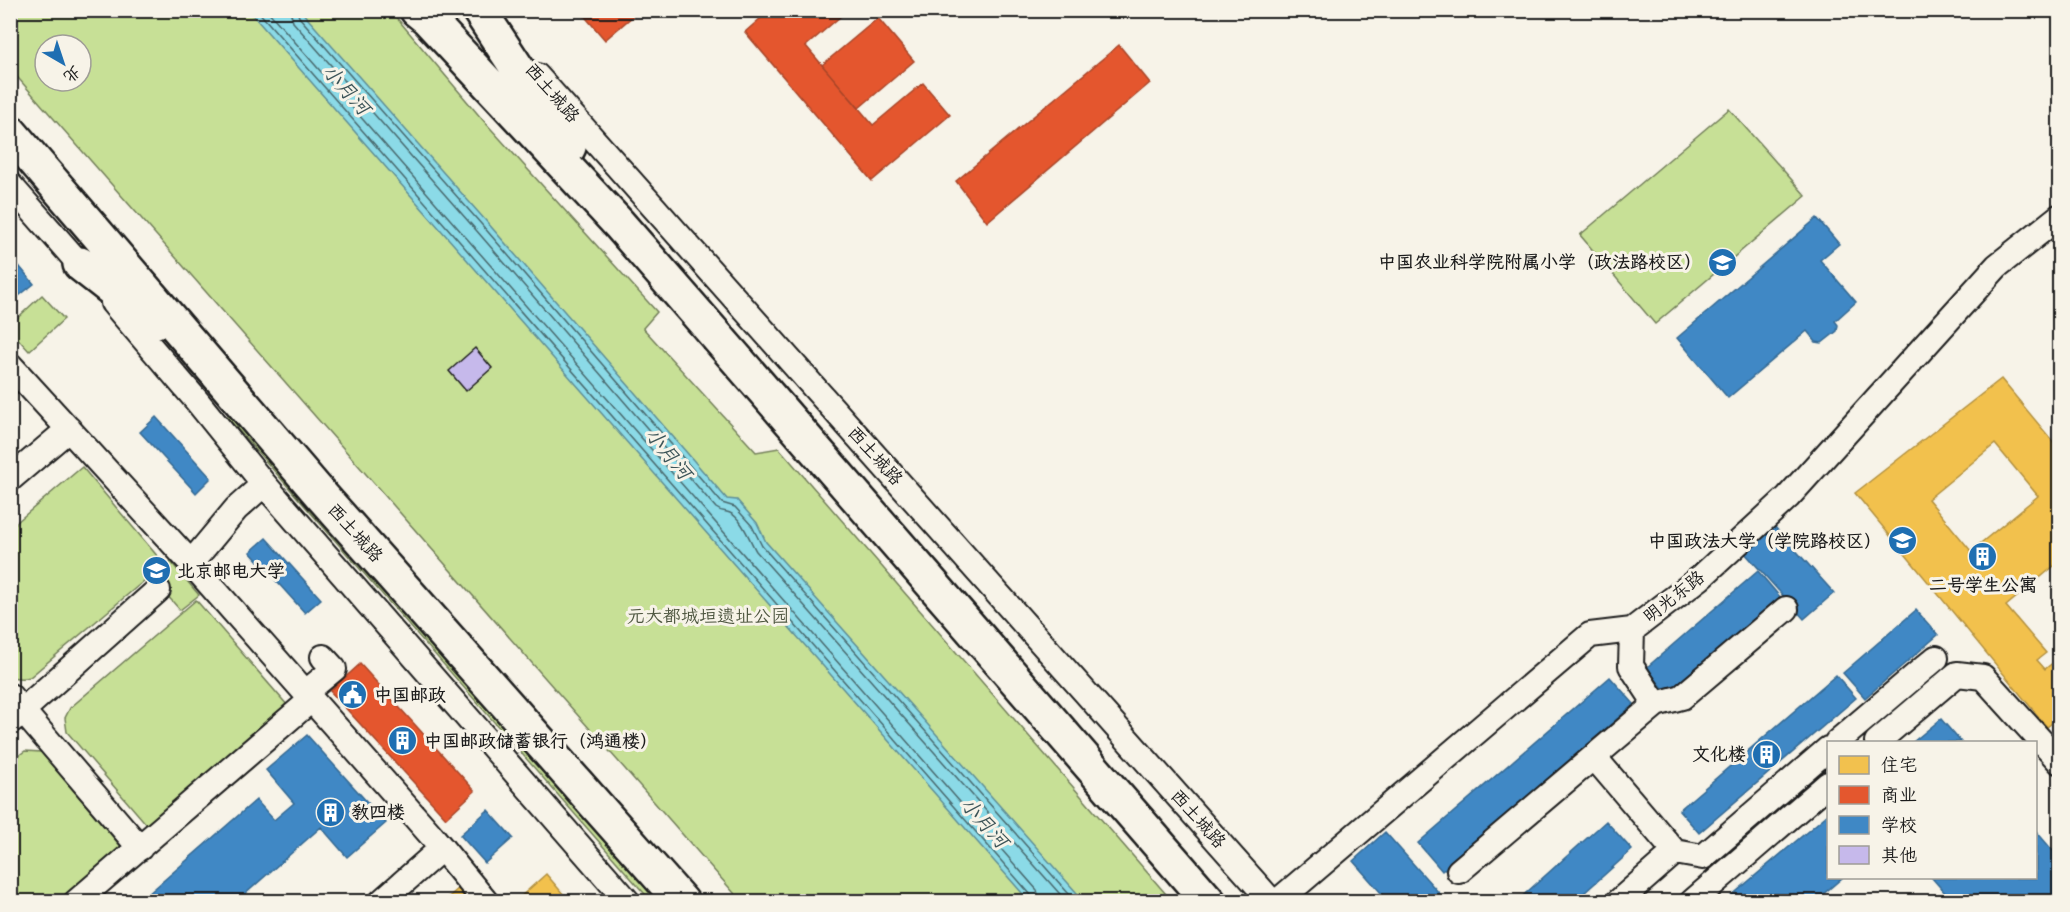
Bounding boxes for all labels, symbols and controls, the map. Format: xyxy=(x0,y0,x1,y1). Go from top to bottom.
north arrow xyxy=(33,33,93,93)
street label: 西土城路 xyxy=(520,59,584,127)
water label: 小月河 xyxy=(317,60,377,123)
text: 北 xyxy=(59,61,84,86)
school or university icon: 中国农业科学院附属小学（政法路校区） xyxy=(1707,246,1739,278)
place label: 中国农业科学院附属小学（政法路校区） xyxy=(1378,252,1702,273)
street label: 西土城路 xyxy=(843,422,907,490)
water label: 小月河 xyxy=(640,423,698,487)
street label: 西土城路 xyxy=(323,499,387,567)
school or university icon: 中国政法大学（学院路校区） xyxy=(1887,525,1919,557)
place label: 中国政法大学（学院路校区） xyxy=(1648,531,1882,552)
building icon: 二号学生公寓 xyxy=(1967,540,1999,572)
school or university icon: 北京邮电大学 xyxy=(140,555,172,587)
place label: 北京邮电大学 xyxy=(177,561,285,582)
street label: 明光东路 xyxy=(1639,567,1709,627)
place label: 二号学生公寓 xyxy=(1929,575,2037,596)
park label: 元大都城垣遗址公园 xyxy=(627,606,789,627)
public building icon: 中国邮政 xyxy=(337,679,369,711)
place label: 中国邮政 xyxy=(374,685,446,706)
building icon: 中国邮政储蓄银行（鸿通楼） xyxy=(387,725,419,757)
place label: 中国邮政储蓄银行（鸿通楼） xyxy=(424,731,658,752)
building icon: 文化楼 xyxy=(1751,738,1783,770)
legend xyxy=(1827,741,2037,879)
place label: 文化楼 xyxy=(1692,744,1746,765)
text: 住宅 xyxy=(1881,755,1917,776)
street label: 西土城路 xyxy=(1166,785,1230,853)
text: 商业 xyxy=(1881,785,1917,806)
water label: 小月河 xyxy=(955,793,1015,856)
building icon: 教四楼 xyxy=(314,796,346,828)
place label: 教四楼 xyxy=(351,802,405,823)
text: 学校 xyxy=(1881,815,1917,836)
text: 其他 xyxy=(1881,845,1917,866)

